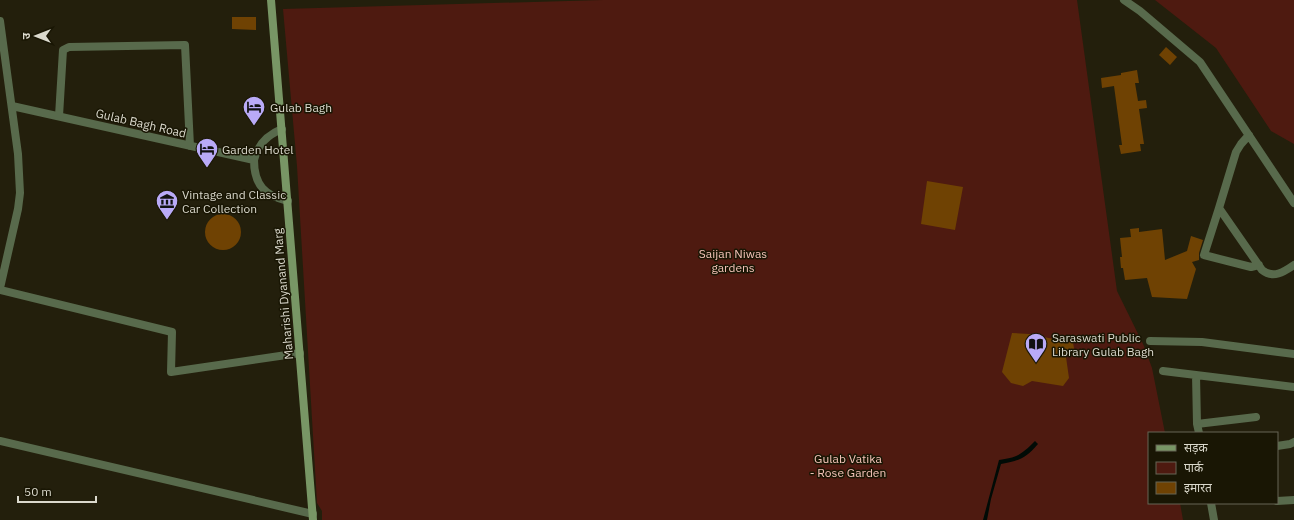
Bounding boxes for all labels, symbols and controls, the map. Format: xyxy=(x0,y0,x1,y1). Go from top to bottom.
north arrow xyxy=(16,16,56,56)
text: उ xyxy=(19,32,33,39)
hotel icon: Gulab Bagh xyxy=(241,94,267,127)
place label: Gulab Bagh xyxy=(270,100,332,115)
street label: Gulab Bagh Road xyxy=(94,105,188,141)
hotel icon: Garden Hotel xyxy=(194,136,220,169)
place label: Garden Hotel xyxy=(222,142,294,157)
place label: Vintage and Classic Car Collection xyxy=(182,187,286,216)
museum icon: Vintage and Classic Car Collection xyxy=(154,188,180,221)
street label: Maharishi Dyanand Marg xyxy=(270,227,296,360)
park label: Saijan Niwas gardens xyxy=(699,246,767,275)
place label: Saraswati Public Library Gulab Bagh xyxy=(1052,330,1154,359)
library icon: Saraswati Public Library Gulab Bagh xyxy=(1023,331,1049,364)
legend xyxy=(1148,432,1278,504)
text: सड़क xyxy=(1184,440,1209,455)
park label: Gulab Vatika - Rose Garden xyxy=(810,451,886,480)
text: पार्क xyxy=(1184,460,1204,475)
scale bar xyxy=(18,478,96,504)
text: इमारत xyxy=(1184,480,1213,495)
text: 50 m xyxy=(24,484,52,499)

